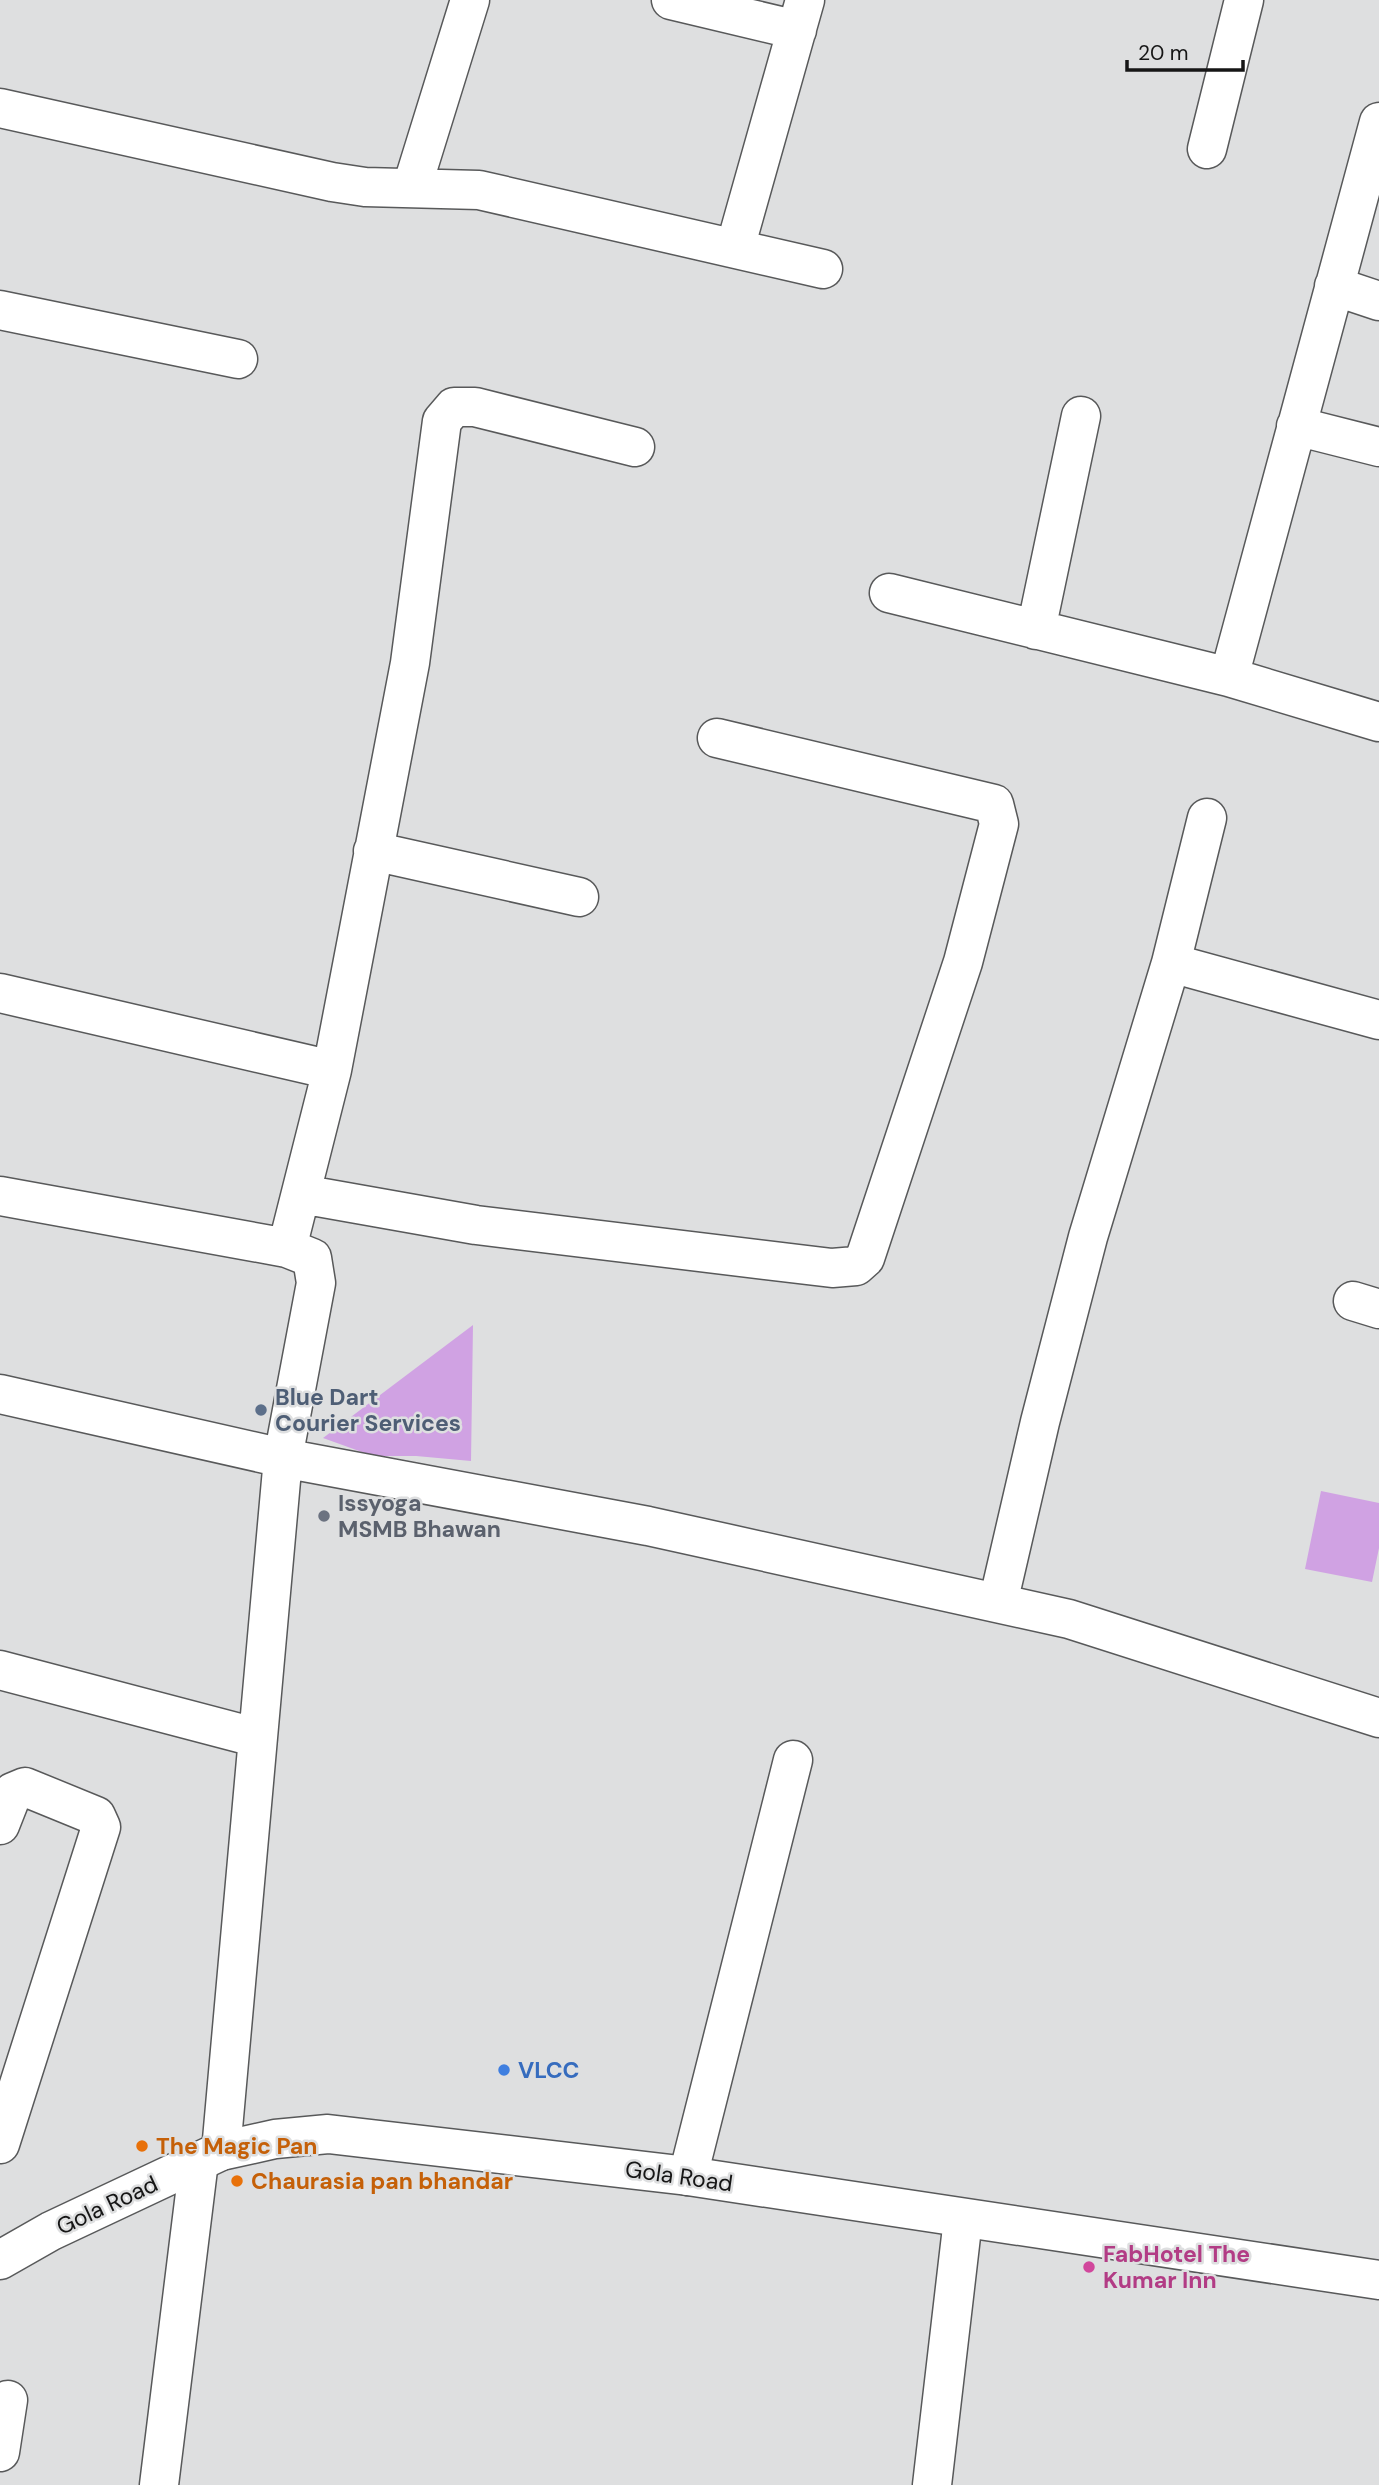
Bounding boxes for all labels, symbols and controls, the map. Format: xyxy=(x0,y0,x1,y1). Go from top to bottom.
scale bar xyxy=(1127,28,1242,72)
text: 20 m xyxy=(1138,39,1189,67)
place label: Blue Dart Courier Services xyxy=(275,1382,461,1438)
marker: Blue Dart Courier Services xyxy=(253,1402,269,1418)
place label: Issyoga MSMB Bhawan xyxy=(338,1488,501,1544)
marker: Issyoga MSMB Bhawan xyxy=(316,1508,332,1524)
place label: VLCC xyxy=(518,2055,580,2085)
marker: VLCC xyxy=(496,2062,512,2078)
place label: The Magic Pan xyxy=(156,2131,317,2161)
marker: The Magic Pan xyxy=(134,2138,150,2154)
street label: Gola Road xyxy=(623,2154,735,2198)
place label: Chaurasia pan bhandar xyxy=(251,2166,513,2196)
street label: Gola Road xyxy=(52,2169,162,2241)
marker: Chaurasia pan bhandar xyxy=(229,2173,245,2189)
place label: FabHotel The Kumar Inn xyxy=(1103,2239,1250,2295)
marker: FabHotel The Kumar Inn xyxy=(1081,2259,1097,2275)

